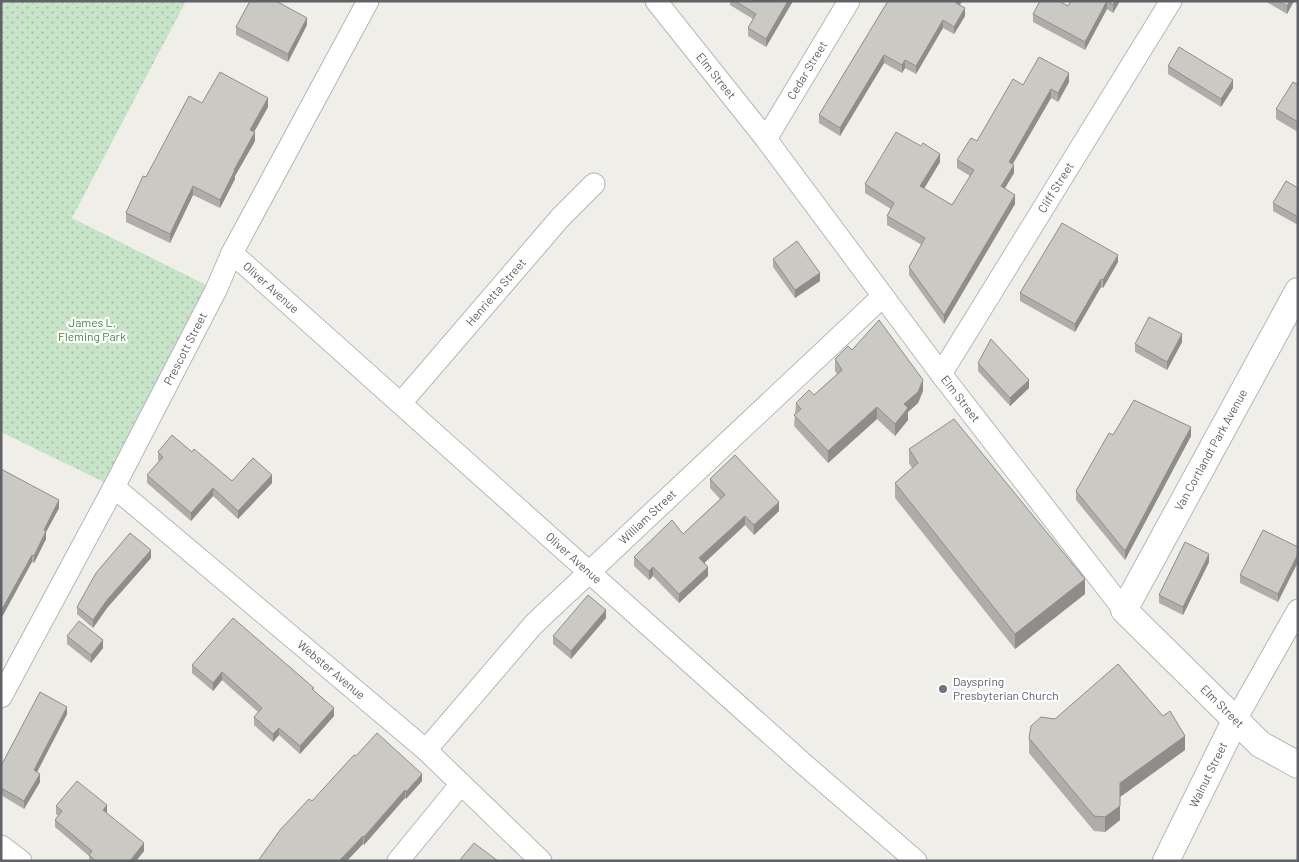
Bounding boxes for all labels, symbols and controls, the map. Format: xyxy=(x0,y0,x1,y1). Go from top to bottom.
street label: Cedar Street xyxy=(783,38,829,102)
street label: Elm Street xyxy=(694,50,739,101)
street label: Cliff Street xyxy=(1034,159,1076,215)
street label: Henrietta Street xyxy=(463,255,528,328)
street label: Oliver Avenue xyxy=(241,258,302,316)
street label: Prescott Street xyxy=(160,310,209,387)
park label: James L. Fleming Park xyxy=(58,315,126,343)
street label: Elm Street xyxy=(939,372,984,424)
street label: Van Cortlandt Park Avenue xyxy=(1171,386,1249,513)
street label: William Street xyxy=(615,486,679,547)
street label: Oliver Avenue xyxy=(543,529,605,586)
street label: Webster Avenue xyxy=(295,637,369,702)
place label: Dayspring Presbyterian Church xyxy=(953,674,1059,702)
street label: Elm Street xyxy=(1198,682,1247,730)
marker: Dayspring Presbyterian Church xyxy=(937,683,949,695)
street label: Walnut Street xyxy=(1185,739,1230,810)

